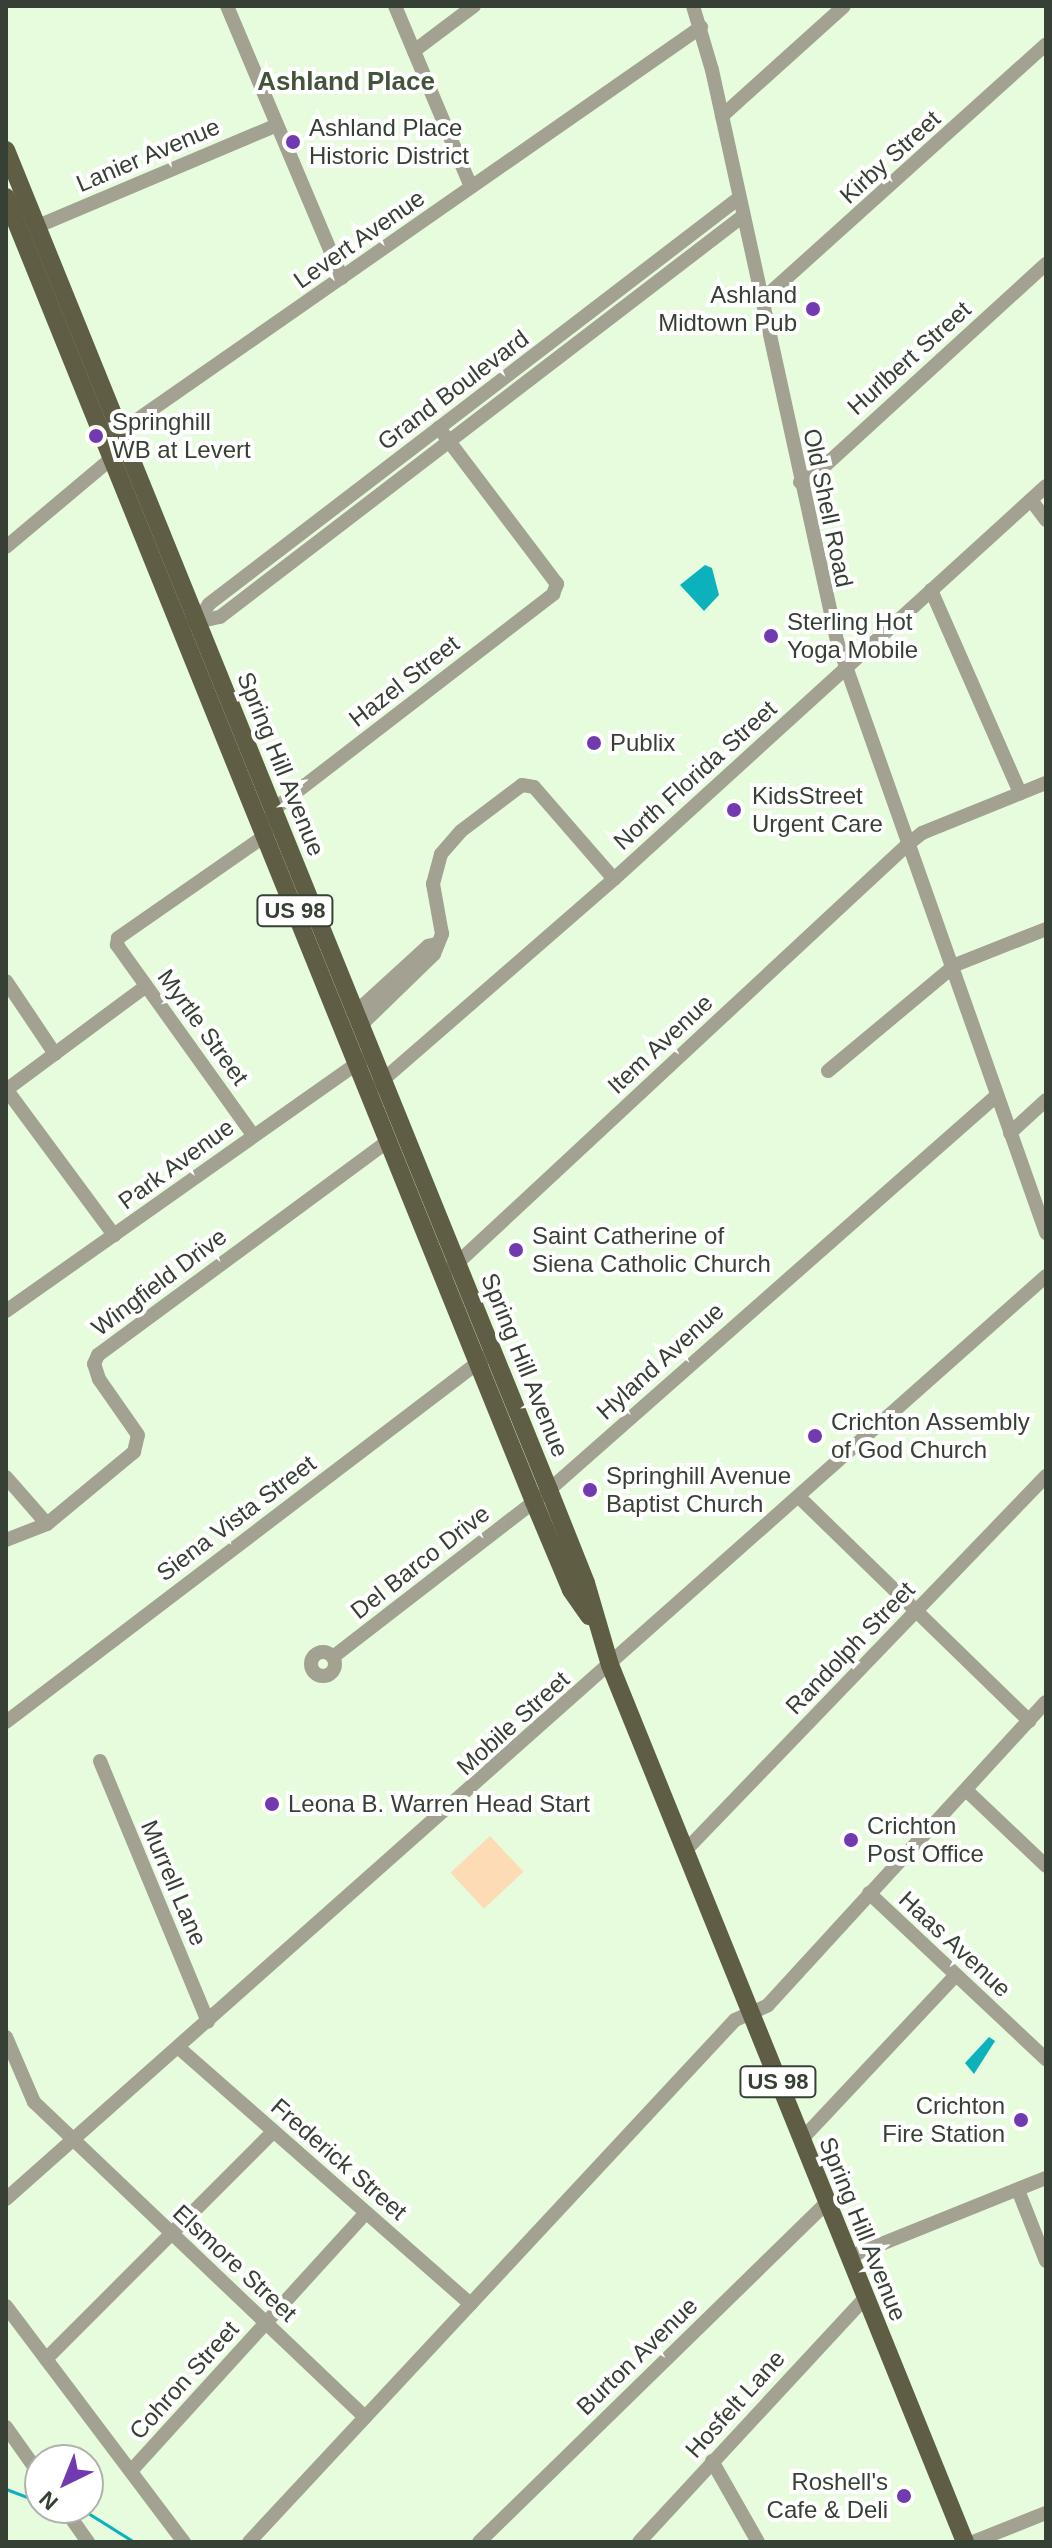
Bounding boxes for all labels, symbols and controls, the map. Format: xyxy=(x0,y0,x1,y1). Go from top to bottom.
district label: Ashland Place xyxy=(257,66,435,98)
street label: Kirby Street xyxy=(834,104,946,210)
street label: Lanier Avenue xyxy=(71,112,225,198)
place label: Ashland Place Historic District xyxy=(309,114,469,170)
marker: Ashland Place Historic District xyxy=(284,133,302,151)
street label: Levert Avenue xyxy=(288,183,430,295)
place label: Ashland Midtown Pub xyxy=(658,281,797,337)
street label: Hurlbert Street xyxy=(841,295,977,421)
marker: Ashland Midtown Pub xyxy=(804,300,822,318)
street label: Grand Boulevard xyxy=(372,324,534,456)
place label: Springhill WB at Levert xyxy=(112,408,251,464)
street label: Old Shell Road xyxy=(797,426,859,590)
marker: Springhill WB at Levert xyxy=(87,427,105,445)
place label: Sterling Hot Yoga Mobile xyxy=(787,608,918,664)
marker: Sterling Hot Yoga Mobile xyxy=(762,627,780,645)
street label: Hazel Street xyxy=(343,629,465,733)
street label: Spring Hill Avenue xyxy=(231,667,331,861)
street label: North Florida Street xyxy=(608,694,782,856)
place label: Publix xyxy=(610,729,675,757)
marker: Publix xyxy=(585,734,603,752)
place label: KidsStreet Urgent Care xyxy=(752,782,883,838)
marker: KidsStreet Urgent Care xyxy=(723,799,745,821)
road number: US 98 xyxy=(255,893,335,929)
street label: Myrtle Street xyxy=(151,964,255,1090)
street label: Item Avenue xyxy=(601,988,719,1100)
street label: Park Avenue xyxy=(112,1112,240,1216)
street label: Wingfield Drive xyxy=(86,1222,232,1342)
place label: Saint Catherine of Siena Catholic Church xyxy=(532,1222,771,1278)
marker: Saint Catherine of Siena Catholic Church xyxy=(507,1241,525,1259)
street label: Spring Hill Avenue xyxy=(475,1268,575,1462)
street label: Hyland Avenue xyxy=(590,1296,730,1426)
place label: Crichton Assembly of God Church xyxy=(831,1408,1031,1464)
marker: Crichton Assembly of God Church xyxy=(806,1427,824,1445)
street label: Siena Vista Street xyxy=(151,1449,321,1587)
place label: Springhill Avenue Baptist Church xyxy=(606,1462,792,1518)
marker: Springhill Avenue Baptist Church xyxy=(581,1481,599,1499)
street label: Del Barco Drive xyxy=(345,1499,495,1625)
street label: Randolph Street xyxy=(779,1576,921,1720)
street label: Mobile Street xyxy=(451,1665,575,1781)
place label: Leona B. Warren Head Start xyxy=(288,1790,590,1818)
marker: Leona B. Warren Head Start xyxy=(263,1795,281,1813)
place label: Crichton Post Office xyxy=(867,1812,984,1868)
street label: Murrell Lane xyxy=(135,1816,213,1950)
marker: Crichton Post Office xyxy=(842,1831,860,1849)
street label: Haas Avenue xyxy=(893,1884,1017,2004)
road number: US 98 xyxy=(738,2064,818,2100)
street label: Frederick Street xyxy=(265,2092,413,2226)
place label: Crichton Fire Station xyxy=(882,2092,1005,2148)
marker: Crichton Fire Station xyxy=(1012,2111,1030,2129)
street label: Spring Hill Avenue xyxy=(813,2132,913,2326)
street label: Elsmore Street xyxy=(167,2198,303,2328)
street label: Burton Avenue xyxy=(570,2291,704,2421)
street label: Cohron Street xyxy=(123,2315,245,2445)
street label: Hosfelt Lane xyxy=(679,2344,791,2464)
north arrow xyxy=(24,2444,104,2524)
place label: Roshell's Cafe & Deli xyxy=(767,2468,888,2524)
text: N xyxy=(34,2486,63,2515)
marker: Roshell's Cafe & Deli xyxy=(895,2487,913,2505)

